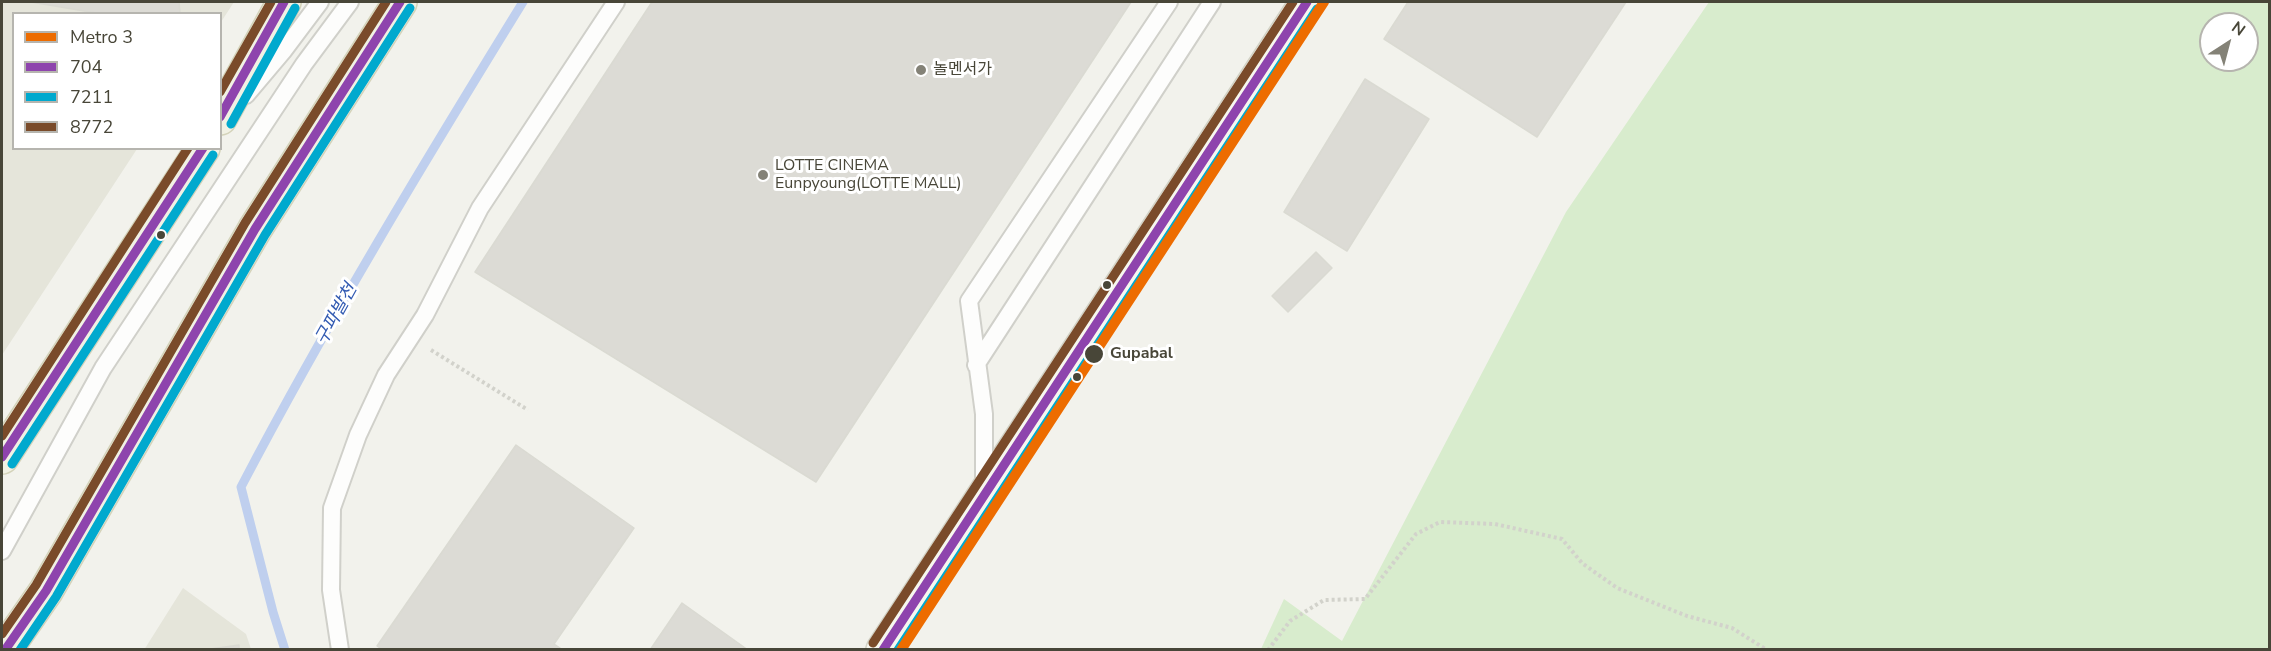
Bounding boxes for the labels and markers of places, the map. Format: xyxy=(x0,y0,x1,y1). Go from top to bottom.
place label: 놀멘서가 xyxy=(933,60,992,80)
marker: 놀멘서가 xyxy=(914,63,928,77)
place label: LOTTE CINEMA Eunpyoung(LOTTE MALL) xyxy=(775,156,961,194)
marker: LOTTE CINEMA Eunpyoung(LOTTE MALL) xyxy=(756,168,770,182)
unlabelled marker xyxy=(155,229,167,241)
unlabelled marker xyxy=(1101,279,1113,291)
marker: Gupabal xyxy=(1083,343,1105,365)
place label: Gupabal xyxy=(1110,344,1173,364)
unlabelled marker xyxy=(1071,371,1083,383)

